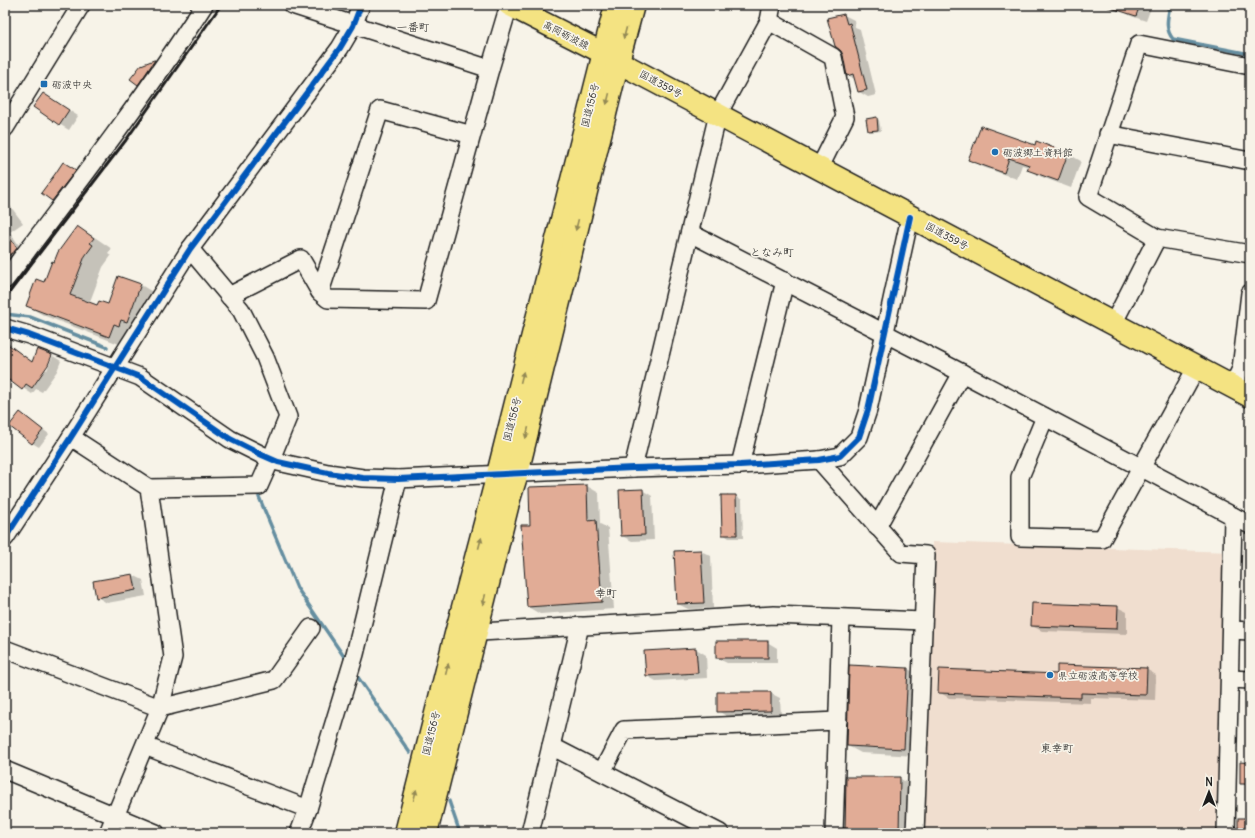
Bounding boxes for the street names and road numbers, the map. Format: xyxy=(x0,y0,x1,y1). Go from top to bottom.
street label: 高岡砺波線 xyxy=(541,18,591,52)
street label: 国道359号 xyxy=(637,67,685,101)
street label: 国道156号 xyxy=(578,81,602,129)
street label: 国道359号 xyxy=(923,219,971,253)
street label: 国道156号 xyxy=(500,395,524,443)
street label: 国道156号 xyxy=(419,709,443,757)

